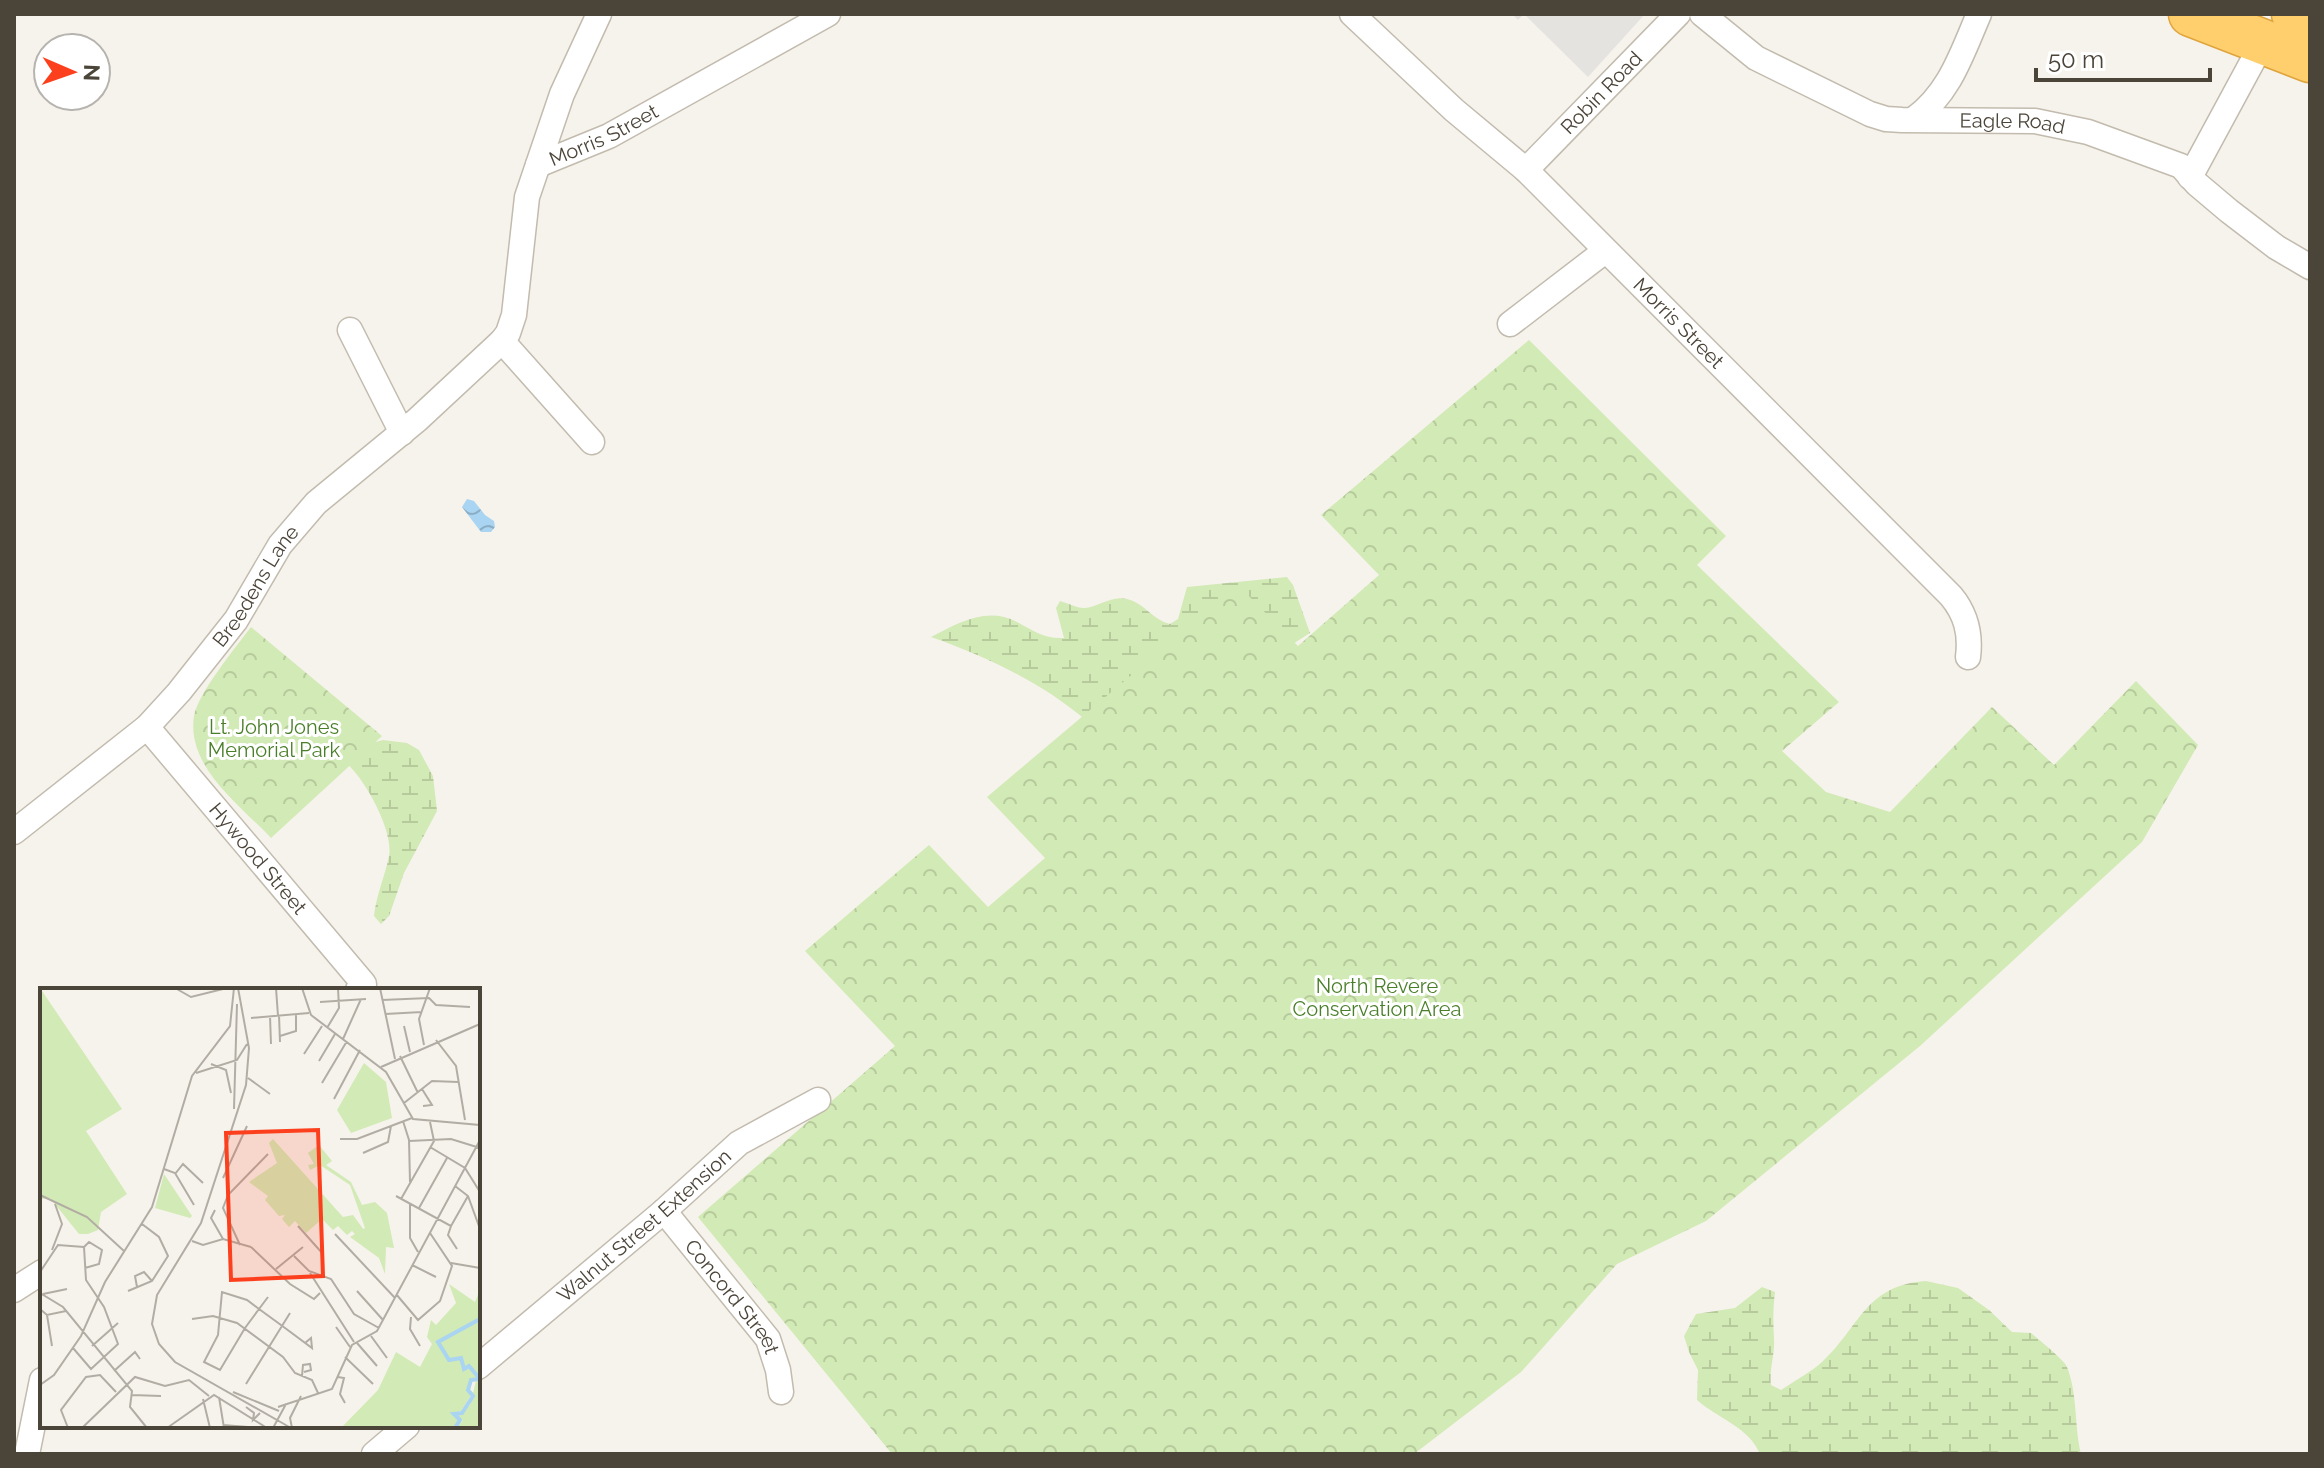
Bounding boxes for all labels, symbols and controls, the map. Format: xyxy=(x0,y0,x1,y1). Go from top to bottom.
north arrow xyxy=(32,32,112,112)
scale bar xyxy=(2036,32,2210,82)
text: 50 m xyxy=(2048,45,2104,74)
street label: Robin Road xyxy=(1556,46,1647,139)
text: N xyxy=(79,64,105,82)
street label: Morris Street xyxy=(546,99,663,171)
street label: Eagle Road xyxy=(1960,108,2067,139)
street label: Morris Street xyxy=(1629,273,1729,374)
street label: Breedens Lane xyxy=(207,520,304,652)
park label: Lt. John Jones Memorial Park xyxy=(208,715,341,762)
street label: Hywood Street xyxy=(204,798,312,919)
park label: North Revere Conservation Area xyxy=(1293,974,1461,1021)
inset map xyxy=(40,988,480,1428)
street label: Walnut Street Extension xyxy=(552,1144,736,1307)
street label: Concord Street xyxy=(680,1235,784,1357)

